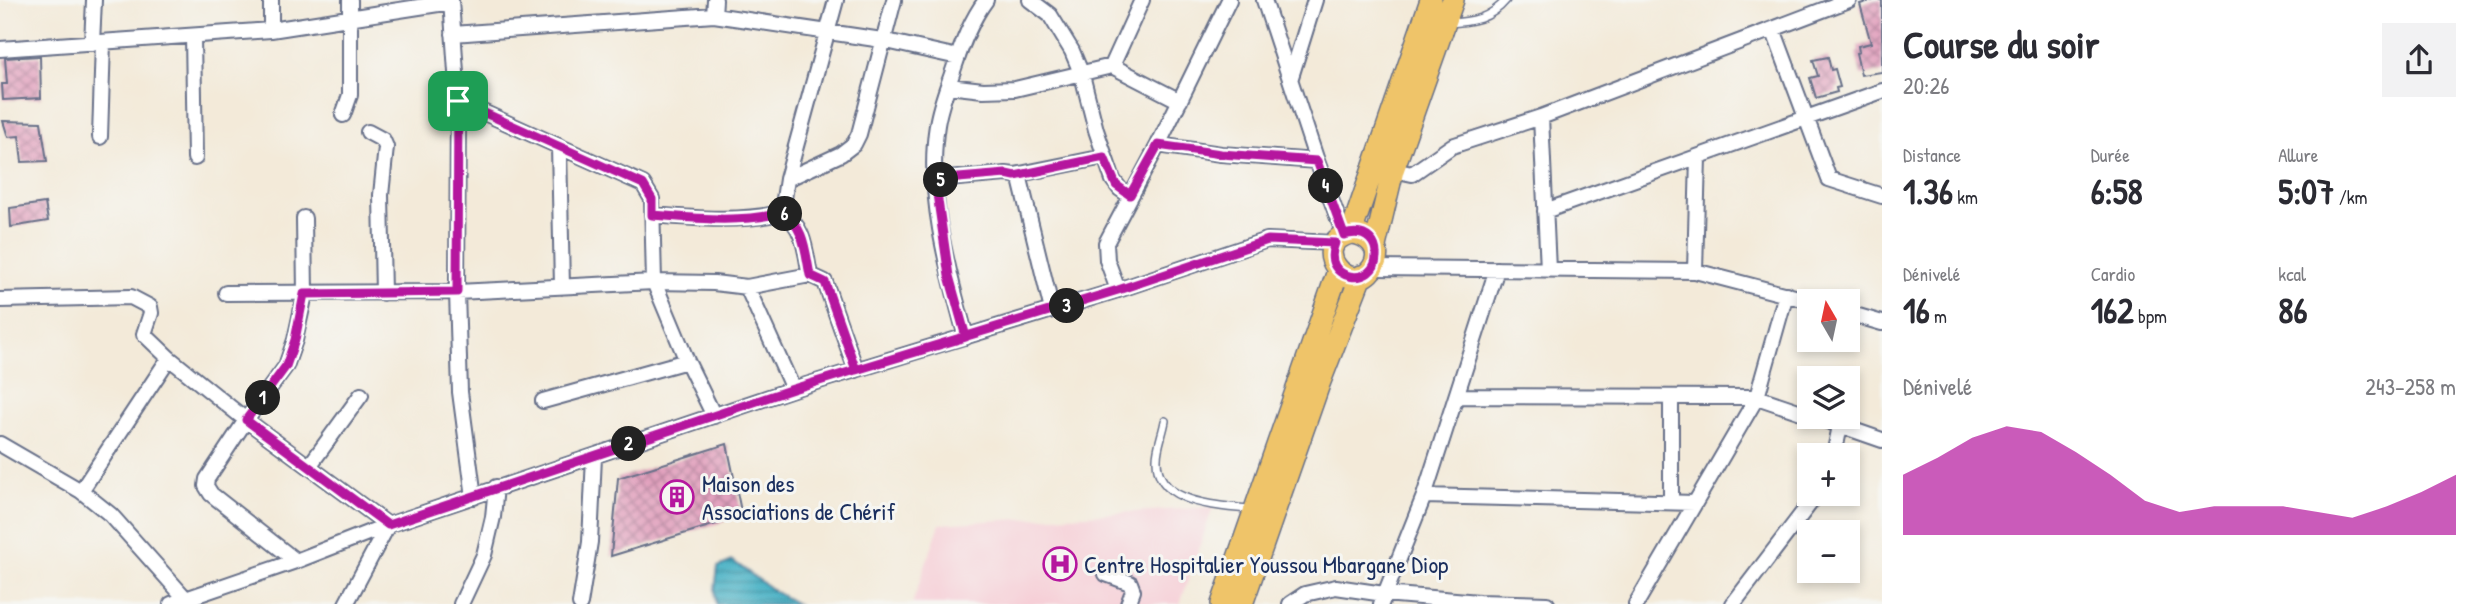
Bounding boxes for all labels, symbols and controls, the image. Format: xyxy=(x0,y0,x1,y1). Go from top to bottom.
text: Course du soir xyxy=(1903,18,2099,70)
button: share xyxy=(2382,23,2456,97)
text: 20:26 xyxy=(1903,70,1949,101)
pin xyxy=(428,71,488,131)
icon: arrive xyxy=(439,82,477,120)
text: Distance xyxy=(1903,142,1961,168)
text: Durée xyxy=(2091,142,2130,168)
text: Allure xyxy=(2278,142,2318,168)
pin: 5 xyxy=(923,162,958,198)
text: 5 xyxy=(936,166,945,192)
pin: 4 xyxy=(1308,168,1344,204)
text: 1.36 xyxy=(1903,168,1953,215)
text: 6:58 xyxy=(2091,168,2143,215)
text: 5:07 xyxy=(2278,168,2334,215)
text: 4 xyxy=(1322,172,1329,198)
text: km xyxy=(1953,184,1978,210)
text: /km xyxy=(2334,184,2367,210)
pin: 6 xyxy=(768,196,802,232)
text: 6 xyxy=(781,200,788,226)
text: Dénivelé xyxy=(1903,261,1960,287)
text: Cardio xyxy=(2091,261,2135,287)
text: kcal xyxy=(2278,261,2306,287)
text: 16 xyxy=(1903,287,1930,334)
text: 162 xyxy=(2091,287,2134,334)
text: 86 xyxy=(2278,287,2307,334)
pin: 3 xyxy=(1050,288,1084,324)
north arrow xyxy=(1797,289,1860,352)
map controls xyxy=(1797,289,1860,583)
text: 3 xyxy=(1062,292,1071,318)
text: m xyxy=(1930,303,1947,329)
text: bpm xyxy=(2134,303,2167,329)
button: layers xyxy=(1797,366,1860,429)
text: Dénivelé xyxy=(1903,371,1972,402)
text: 243–258 m xyxy=(2365,371,2456,402)
pin: 1 xyxy=(246,380,280,416)
text: 1 xyxy=(259,384,266,410)
pin: 2 xyxy=(612,426,646,462)
text: 2 xyxy=(624,430,633,456)
button: + xyxy=(1797,443,1860,506)
place label: Maison des Associations de Chérif xyxy=(702,467,896,527)
building icon: Maison des Associations de Chérif xyxy=(658,478,696,516)
button: − xyxy=(1797,520,1860,583)
hospital icon: Centre Hospitalier Youssou Mbargane Diop xyxy=(1041,545,1079,583)
place label: Centre Hospitalier Youssou Mbargane Diop xyxy=(1084,548,1448,580)

